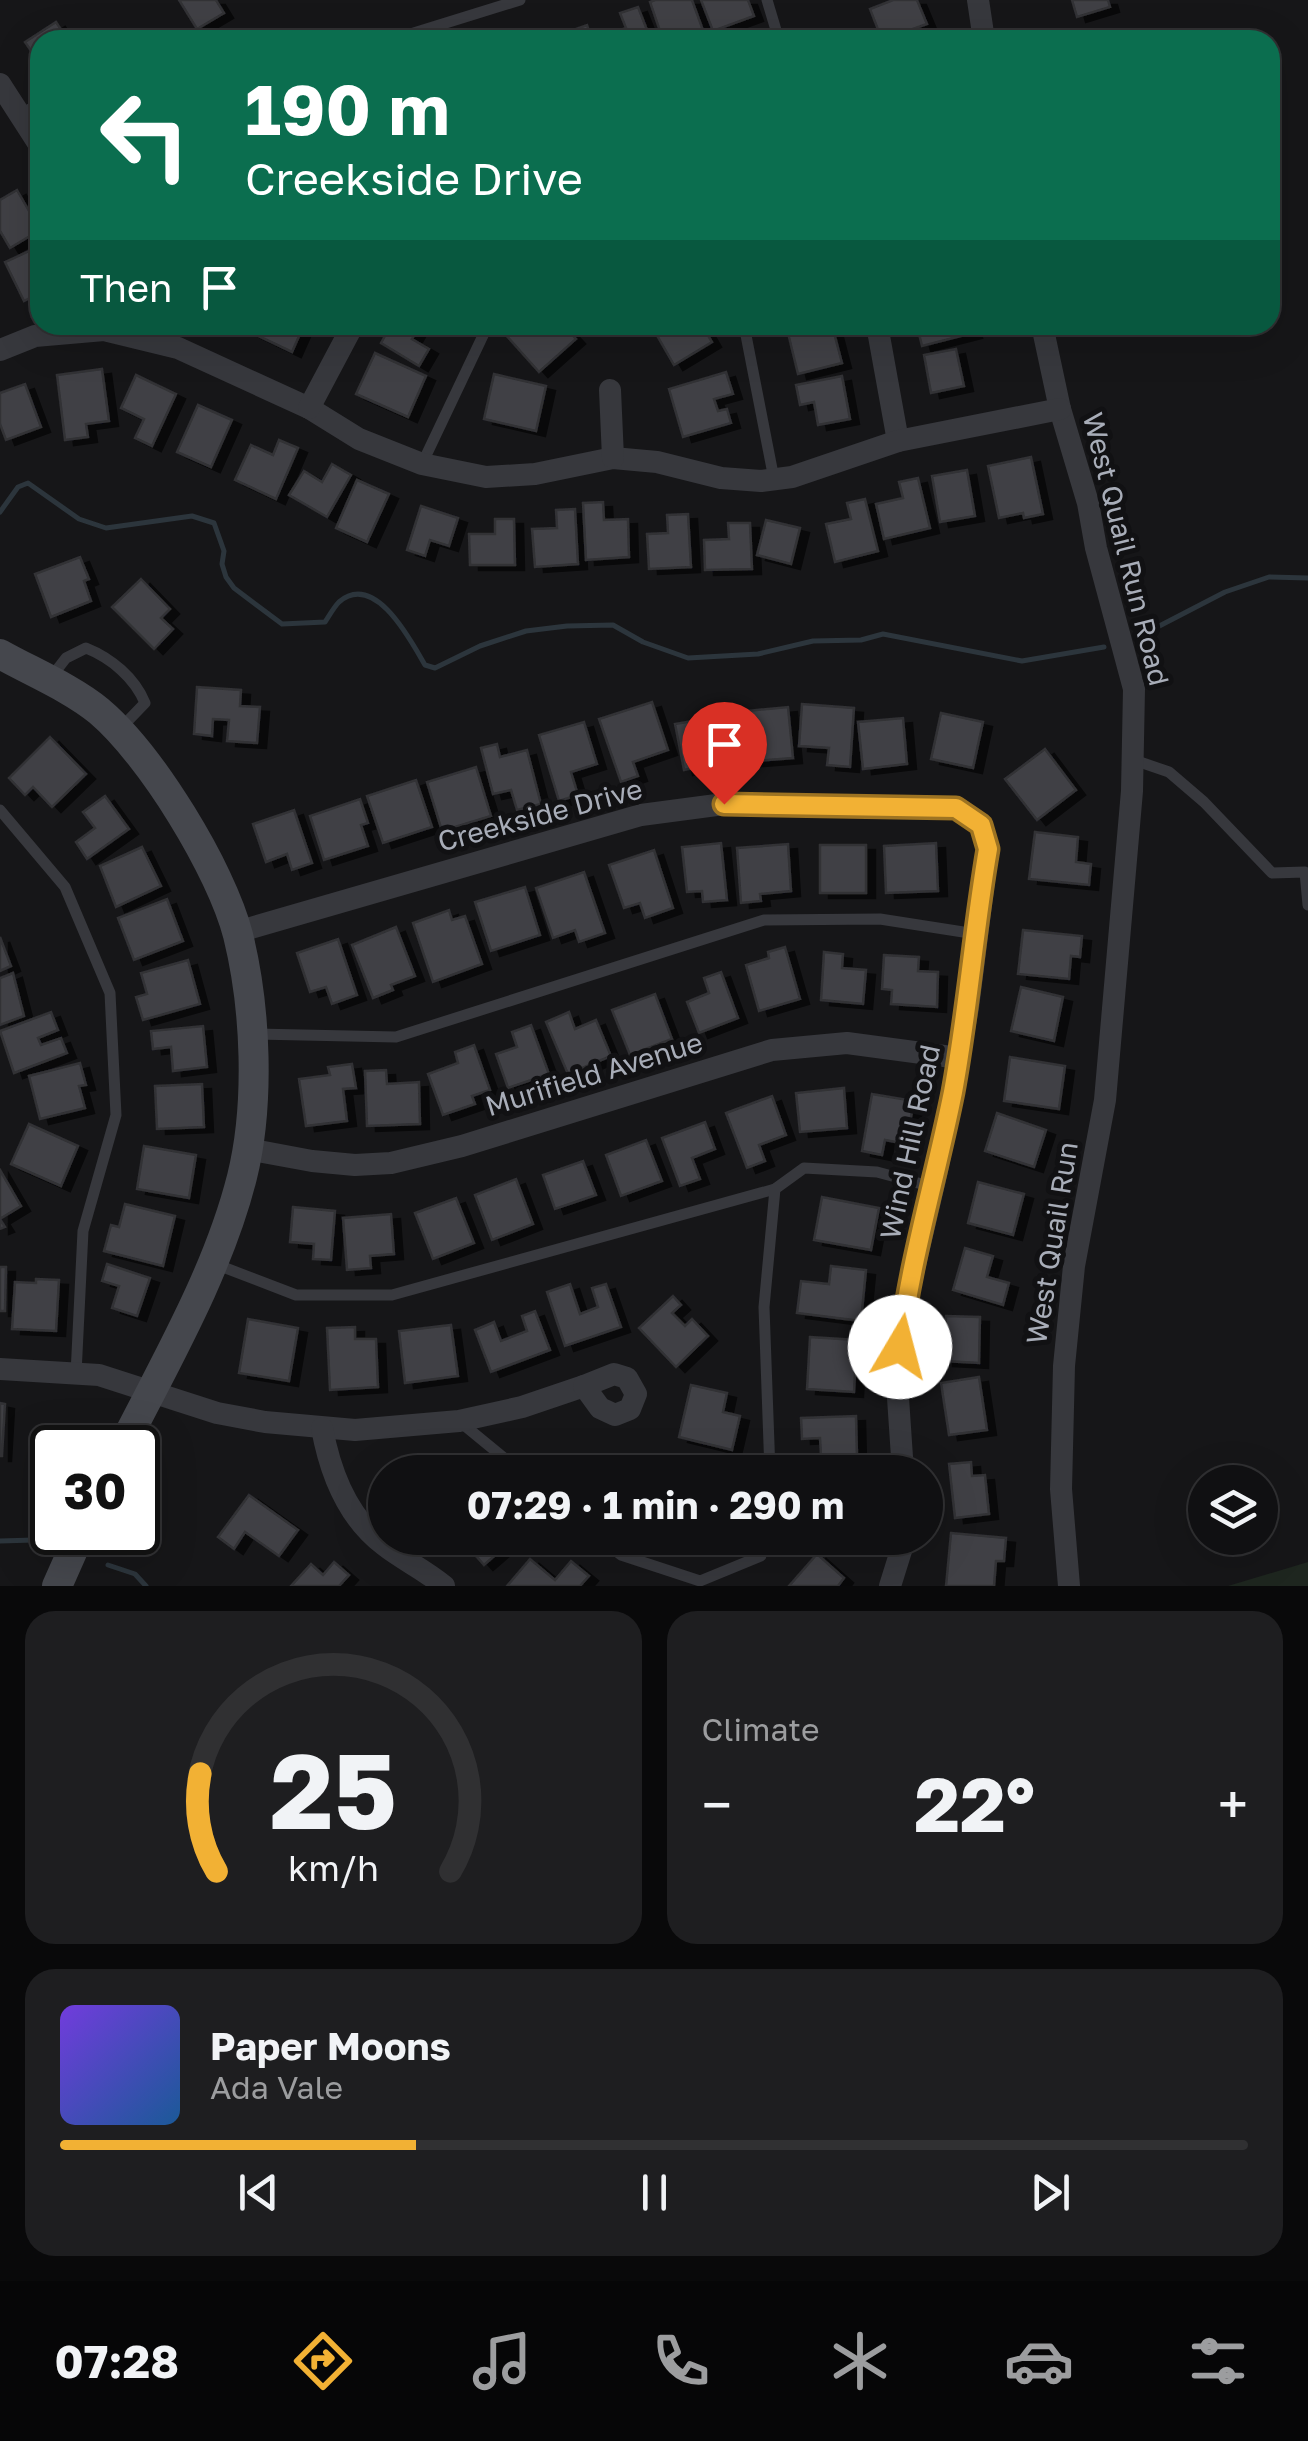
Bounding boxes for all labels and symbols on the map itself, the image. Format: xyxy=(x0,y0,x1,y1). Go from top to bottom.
street label: West Quail Run Road xyxy=(1077,409,1176,689)
pin xyxy=(682,702,767,805)
street label: Creekside Drive xyxy=(434,771,646,858)
street label: Murifield Avenue xyxy=(481,1025,706,1122)
street label: Wind Hill Road xyxy=(873,1042,946,1242)
street label: West Quail Run xyxy=(1019,1139,1084,1347)
position arrow xyxy=(848,1295,952,1399)
speed limit sign: 30 xyxy=(30,1425,160,1555)

